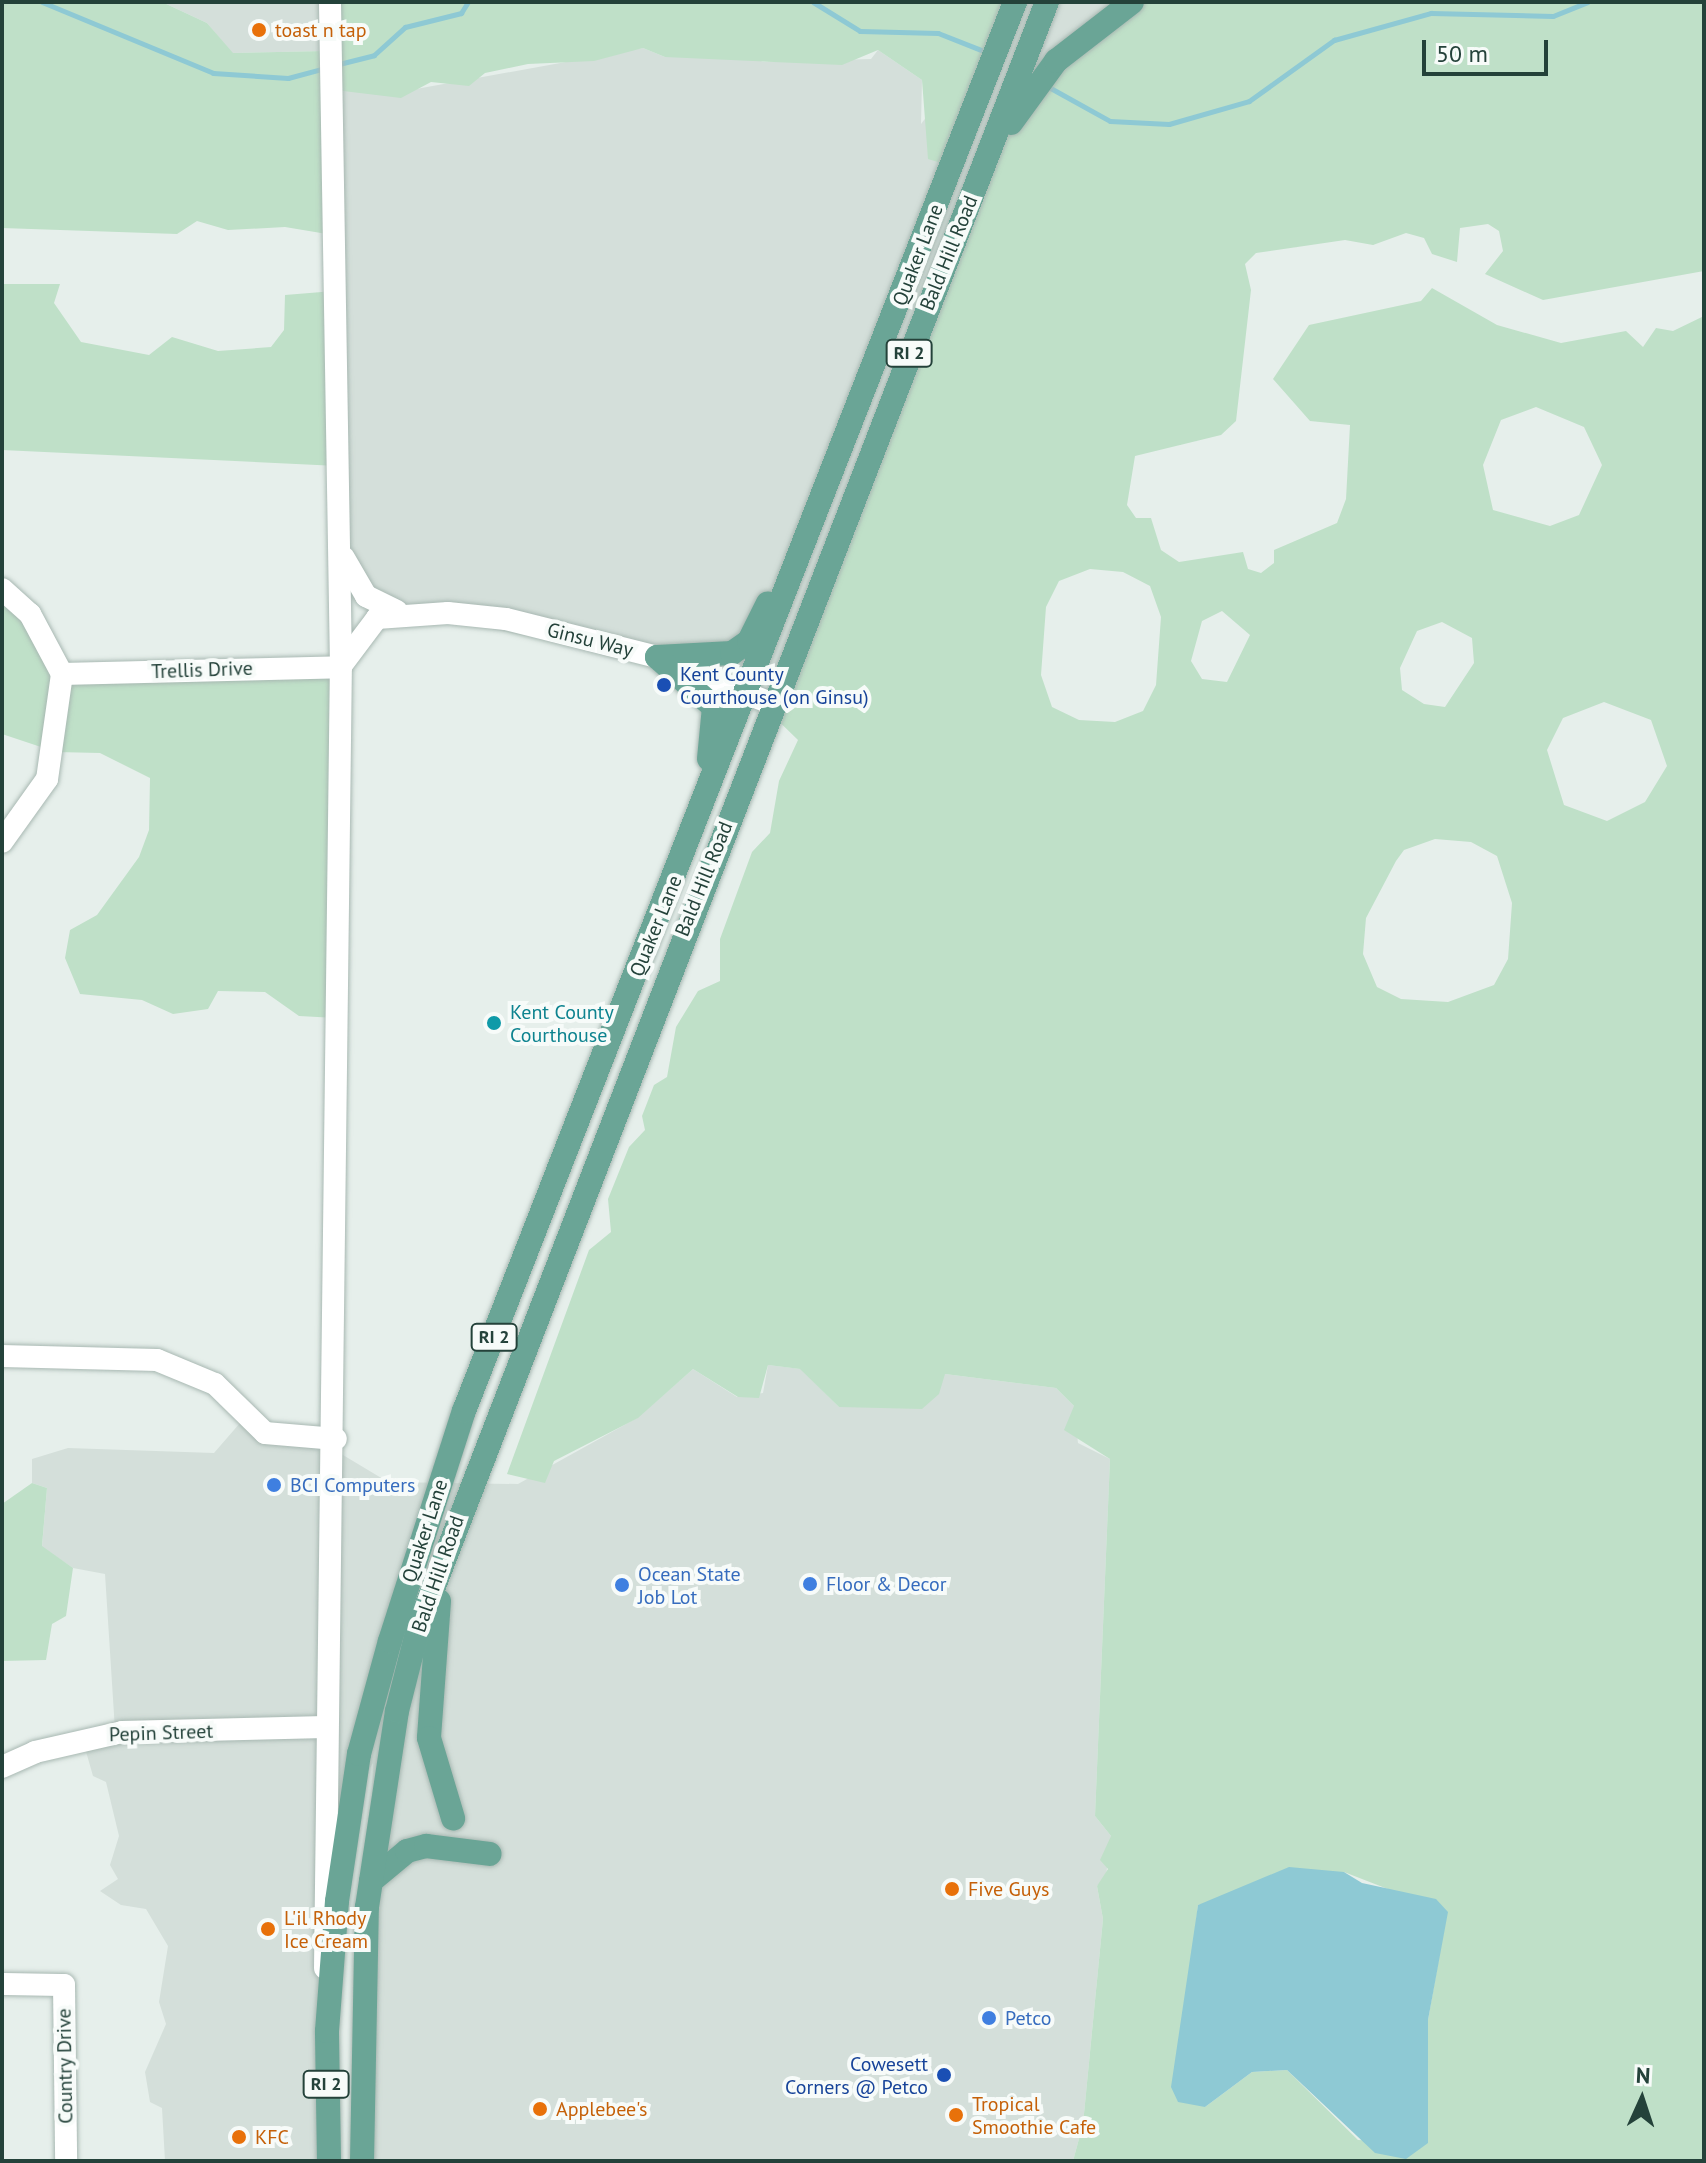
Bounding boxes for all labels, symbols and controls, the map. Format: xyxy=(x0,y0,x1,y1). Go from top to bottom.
place label: toast n tap xyxy=(275,18,367,42)
marker: toast n tap xyxy=(250,21,268,39)
scale bar xyxy=(1426,24,1552,74)
text: 50 m xyxy=(1436,38,1488,69)
street label: Bald Hill Road xyxy=(915,192,983,314)
street label: Quaker Lane xyxy=(888,201,948,309)
road number: RI 2 xyxy=(885,339,933,367)
street label: Ginsu Way xyxy=(544,618,636,662)
street label: Trellis Drive xyxy=(151,656,253,684)
place label: Kent County Courthouse (on Ginsu) xyxy=(680,662,869,709)
marker: Kent County Courthouse (on Ginsu) xyxy=(655,676,673,694)
street label: Bald Hill Road xyxy=(670,818,738,940)
street label: Quaker Lane xyxy=(625,872,687,980)
place label: Kent County Courthouse xyxy=(510,1000,614,1047)
marker: Kent County Courthouse xyxy=(485,1014,503,1032)
road number: RI 2 xyxy=(470,1323,518,1351)
place label: BCI Computers xyxy=(290,1473,415,1497)
marker: BCI Computers xyxy=(265,1476,283,1494)
street label: Quaker Lane xyxy=(397,1476,453,1586)
street label: Bald Hill Road xyxy=(407,1513,469,1635)
place label: Ocean State Job Lot xyxy=(638,1562,741,1609)
place label: Floor & Decor xyxy=(826,1572,946,1596)
marker: Floor & Decor xyxy=(801,1575,819,1593)
marker: Ocean State Job Lot xyxy=(613,1576,631,1594)
street label: Pepin Street xyxy=(109,1719,213,1747)
place label: Five Guys xyxy=(968,1877,1049,1901)
marker: Five Guys xyxy=(943,1880,961,1898)
place label: L'il Rhody Ice Cream xyxy=(284,1906,368,1953)
marker: L'il Rhody Ice Cream xyxy=(259,1920,277,1938)
place label: Petco xyxy=(1005,2006,1051,2030)
street label: Country Drive xyxy=(52,2008,78,2124)
marker: Petco xyxy=(980,2009,998,2027)
place label: Cowesett Corners @ Petco xyxy=(785,2052,928,2099)
north arrow xyxy=(1602,2059,1682,2139)
text: N xyxy=(1635,2061,1651,2089)
marker: Cowesett Corners @ Petco xyxy=(935,2066,953,2084)
road number: RI 2 xyxy=(302,2070,350,2098)
place label: Tropical Smoothie Cafe xyxy=(972,2092,1096,2139)
place label: Applebee's xyxy=(556,2097,648,2121)
marker: Applebee's xyxy=(531,2100,549,2118)
marker: Tropical Smoothie Cafe xyxy=(947,2106,965,2124)
place label: KFC xyxy=(255,2125,289,2149)
marker: KFC xyxy=(230,2128,248,2146)

